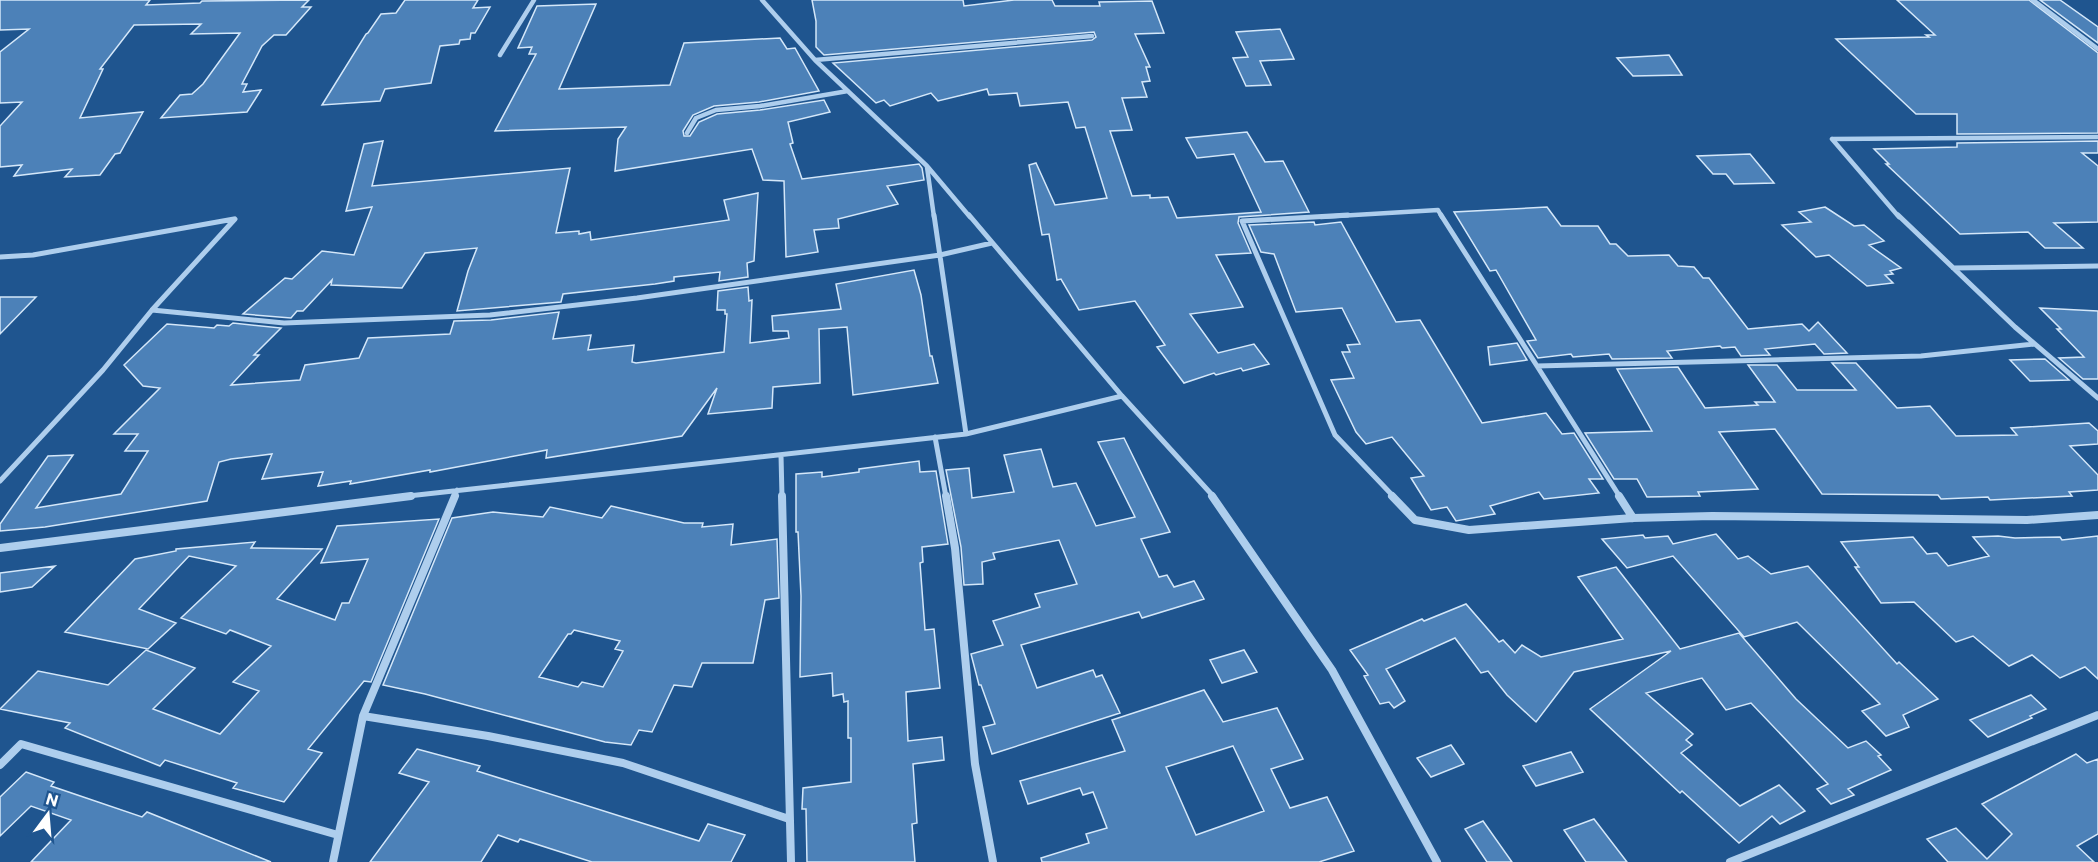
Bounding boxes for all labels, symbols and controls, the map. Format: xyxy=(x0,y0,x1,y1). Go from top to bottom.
north arrow xyxy=(18,784,78,844)
text: N xyxy=(44,788,61,810)

